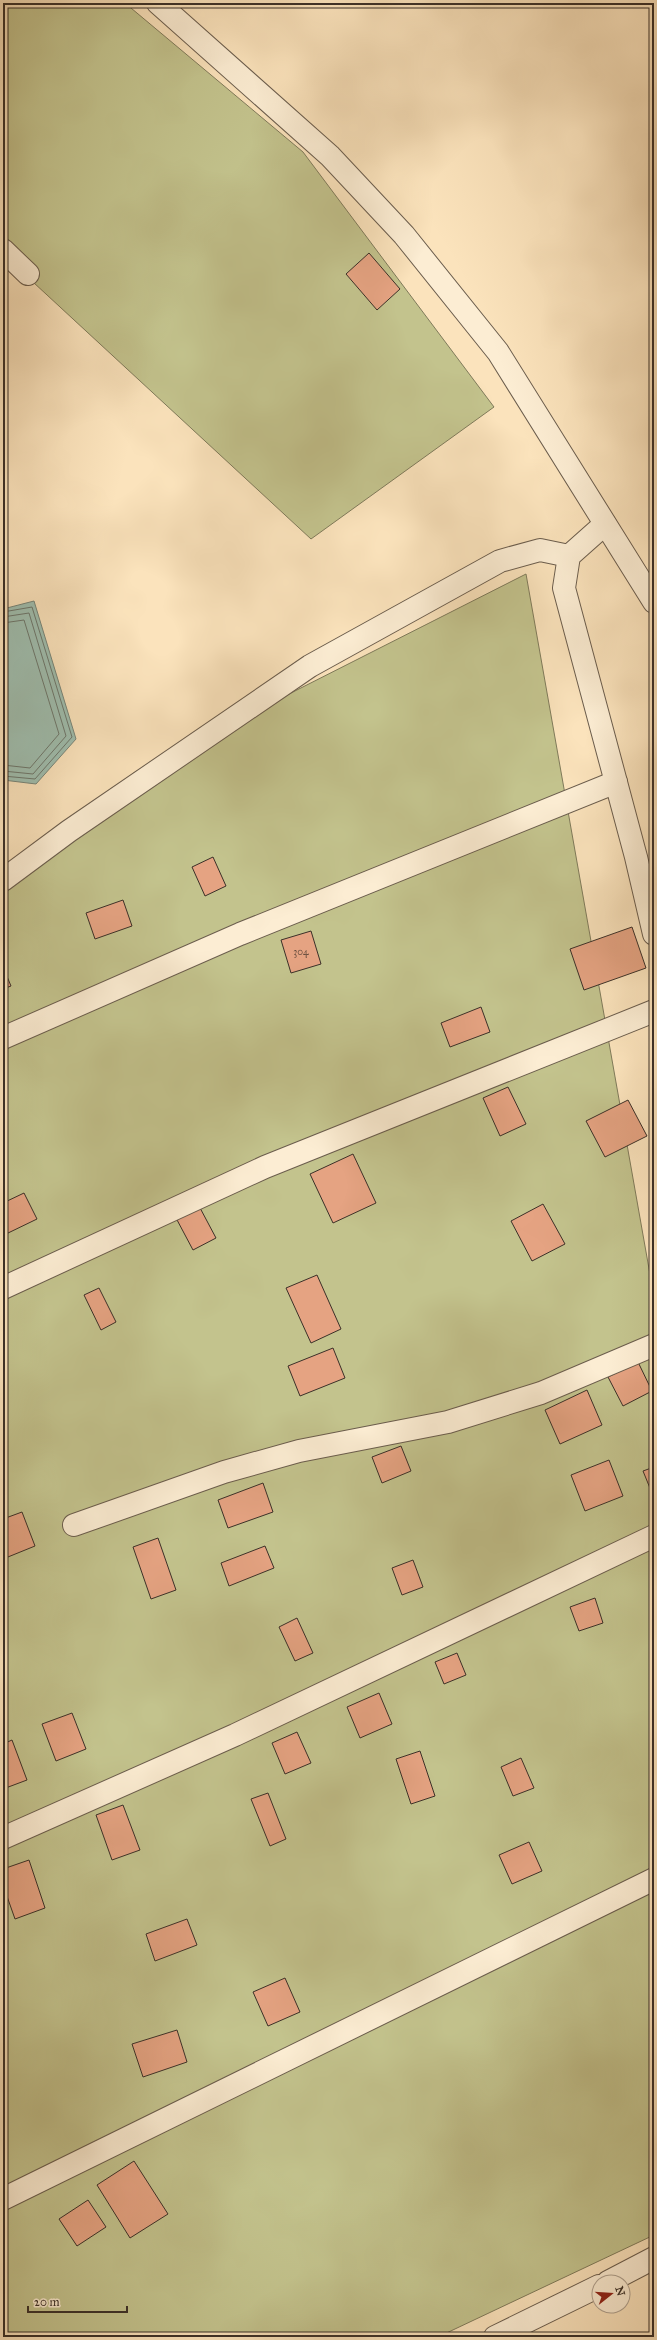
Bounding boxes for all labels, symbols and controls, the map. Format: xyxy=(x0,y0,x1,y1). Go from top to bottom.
house number: 304 xyxy=(293,946,309,958)
north arrow xyxy=(591,2274,631,2314)
text: N xyxy=(613,2285,628,2298)
scale bar xyxy=(28,2288,127,2314)
text: 20 m xyxy=(34,2295,60,2309)

